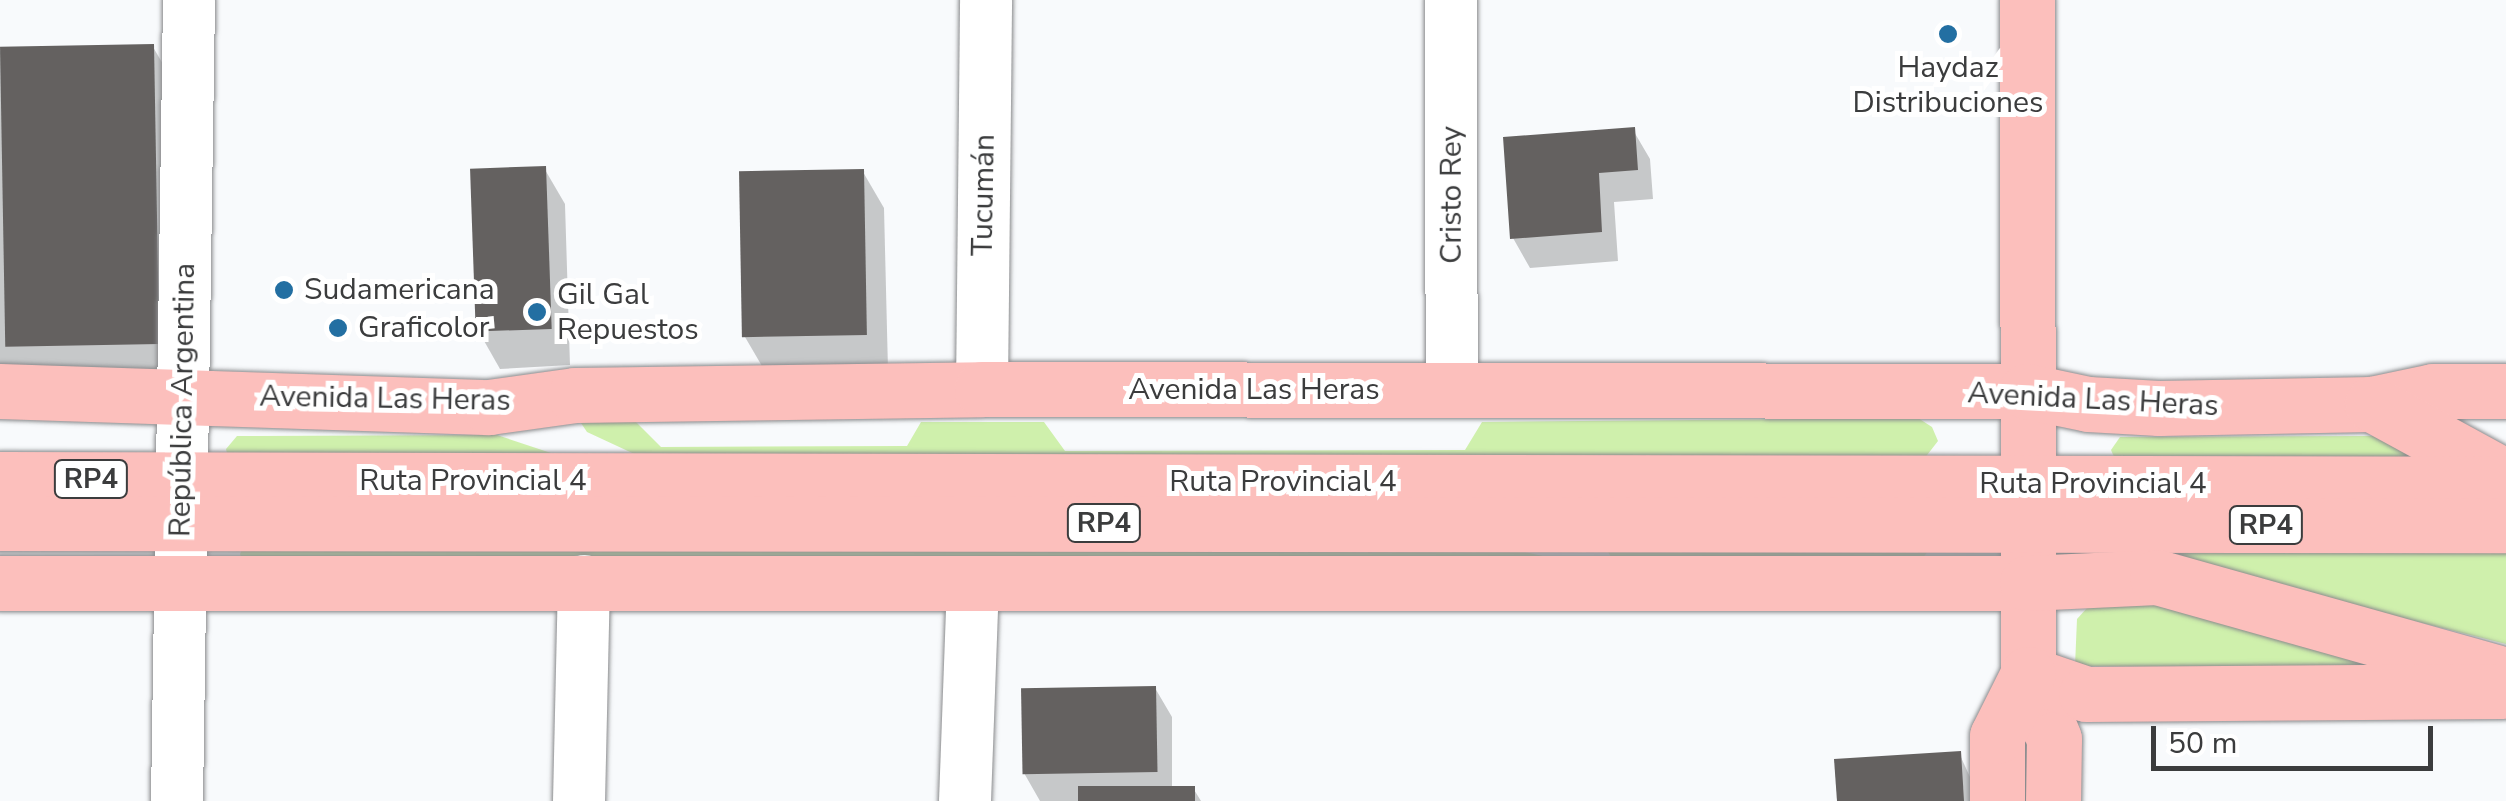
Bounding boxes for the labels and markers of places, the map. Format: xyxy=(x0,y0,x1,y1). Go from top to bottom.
marker: Haydaz Distribuciones xyxy=(1937,23,1959,45)
place label: Haydaz Distribuciones xyxy=(1853,50,2043,120)
place label: Sudamericana xyxy=(304,272,495,308)
place label: Gil Gal Repuestos xyxy=(557,277,699,348)
marker: Sudamericana xyxy=(273,279,295,301)
marker: Gil Gal Repuestos xyxy=(526,301,548,323)
place label: Graficolor xyxy=(358,310,489,346)
marker: Graficolor xyxy=(327,317,349,339)

